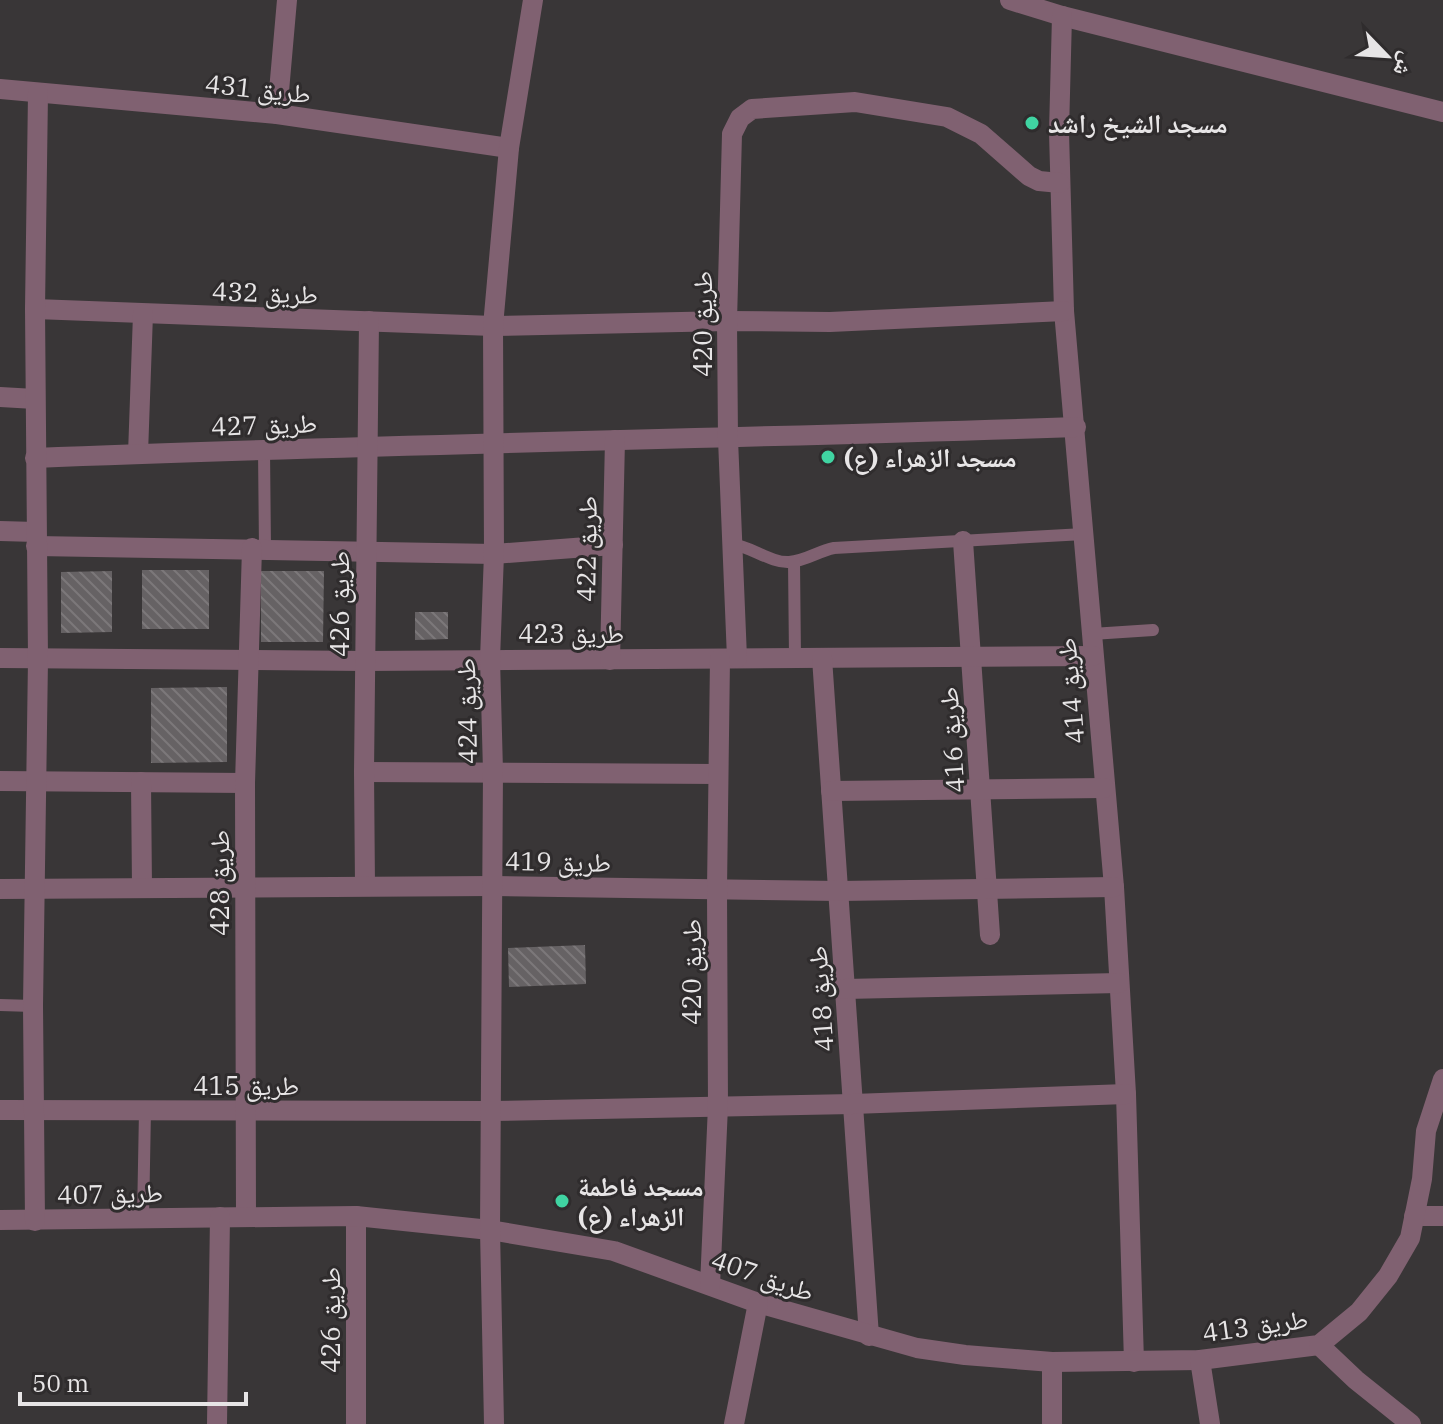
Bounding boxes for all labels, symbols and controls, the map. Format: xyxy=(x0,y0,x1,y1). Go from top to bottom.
north arrow xyxy=(1347,16,1427,96)
text: ش xyxy=(1388,48,1424,81)
street label: طريق 431 xyxy=(203,66,313,110)
place label: مسجد الشيخ راشد xyxy=(1048,106,1228,141)
marker: مسجد الشيخ راشد xyxy=(1023,114,1041,132)
street label: طريق 420 xyxy=(685,271,719,377)
street label: طريق 432 xyxy=(211,273,319,311)
street label: طريق 427 xyxy=(210,405,318,443)
place label: مسجد الزهراء (ع) xyxy=(844,440,1016,475)
marker: مسجد الزهراء (ع) xyxy=(819,448,837,466)
street label: طريق 422 xyxy=(568,496,604,602)
street label: طريق 426 xyxy=(322,551,356,657)
street label: طريق 423 xyxy=(518,616,624,650)
street label: طريق 414 xyxy=(1048,637,1092,745)
street label: طريق 424 xyxy=(448,658,484,764)
street label: طريق 416 xyxy=(930,686,972,794)
street label: طريق 428 xyxy=(202,830,236,936)
street label: طريق 419 xyxy=(505,843,611,879)
street label: طريق 420 xyxy=(674,919,708,1025)
street label: طريق 418 xyxy=(799,945,841,1053)
street label: طريق 415 xyxy=(193,1068,299,1102)
place label: مسجد فاطمة الزهراء (ع) xyxy=(578,1169,704,1234)
street label: طريق 407 xyxy=(57,1175,163,1211)
marker: مسجد فاطمة الزهراء (ع) xyxy=(553,1192,571,1210)
street label: طريق 407 xyxy=(707,1242,819,1308)
street label: طريق 426 xyxy=(313,1267,347,1373)
street label: طريق 413 xyxy=(1200,1301,1310,1349)
scale bar xyxy=(20,1356,246,1406)
text: 50 m xyxy=(32,1367,89,1399)

